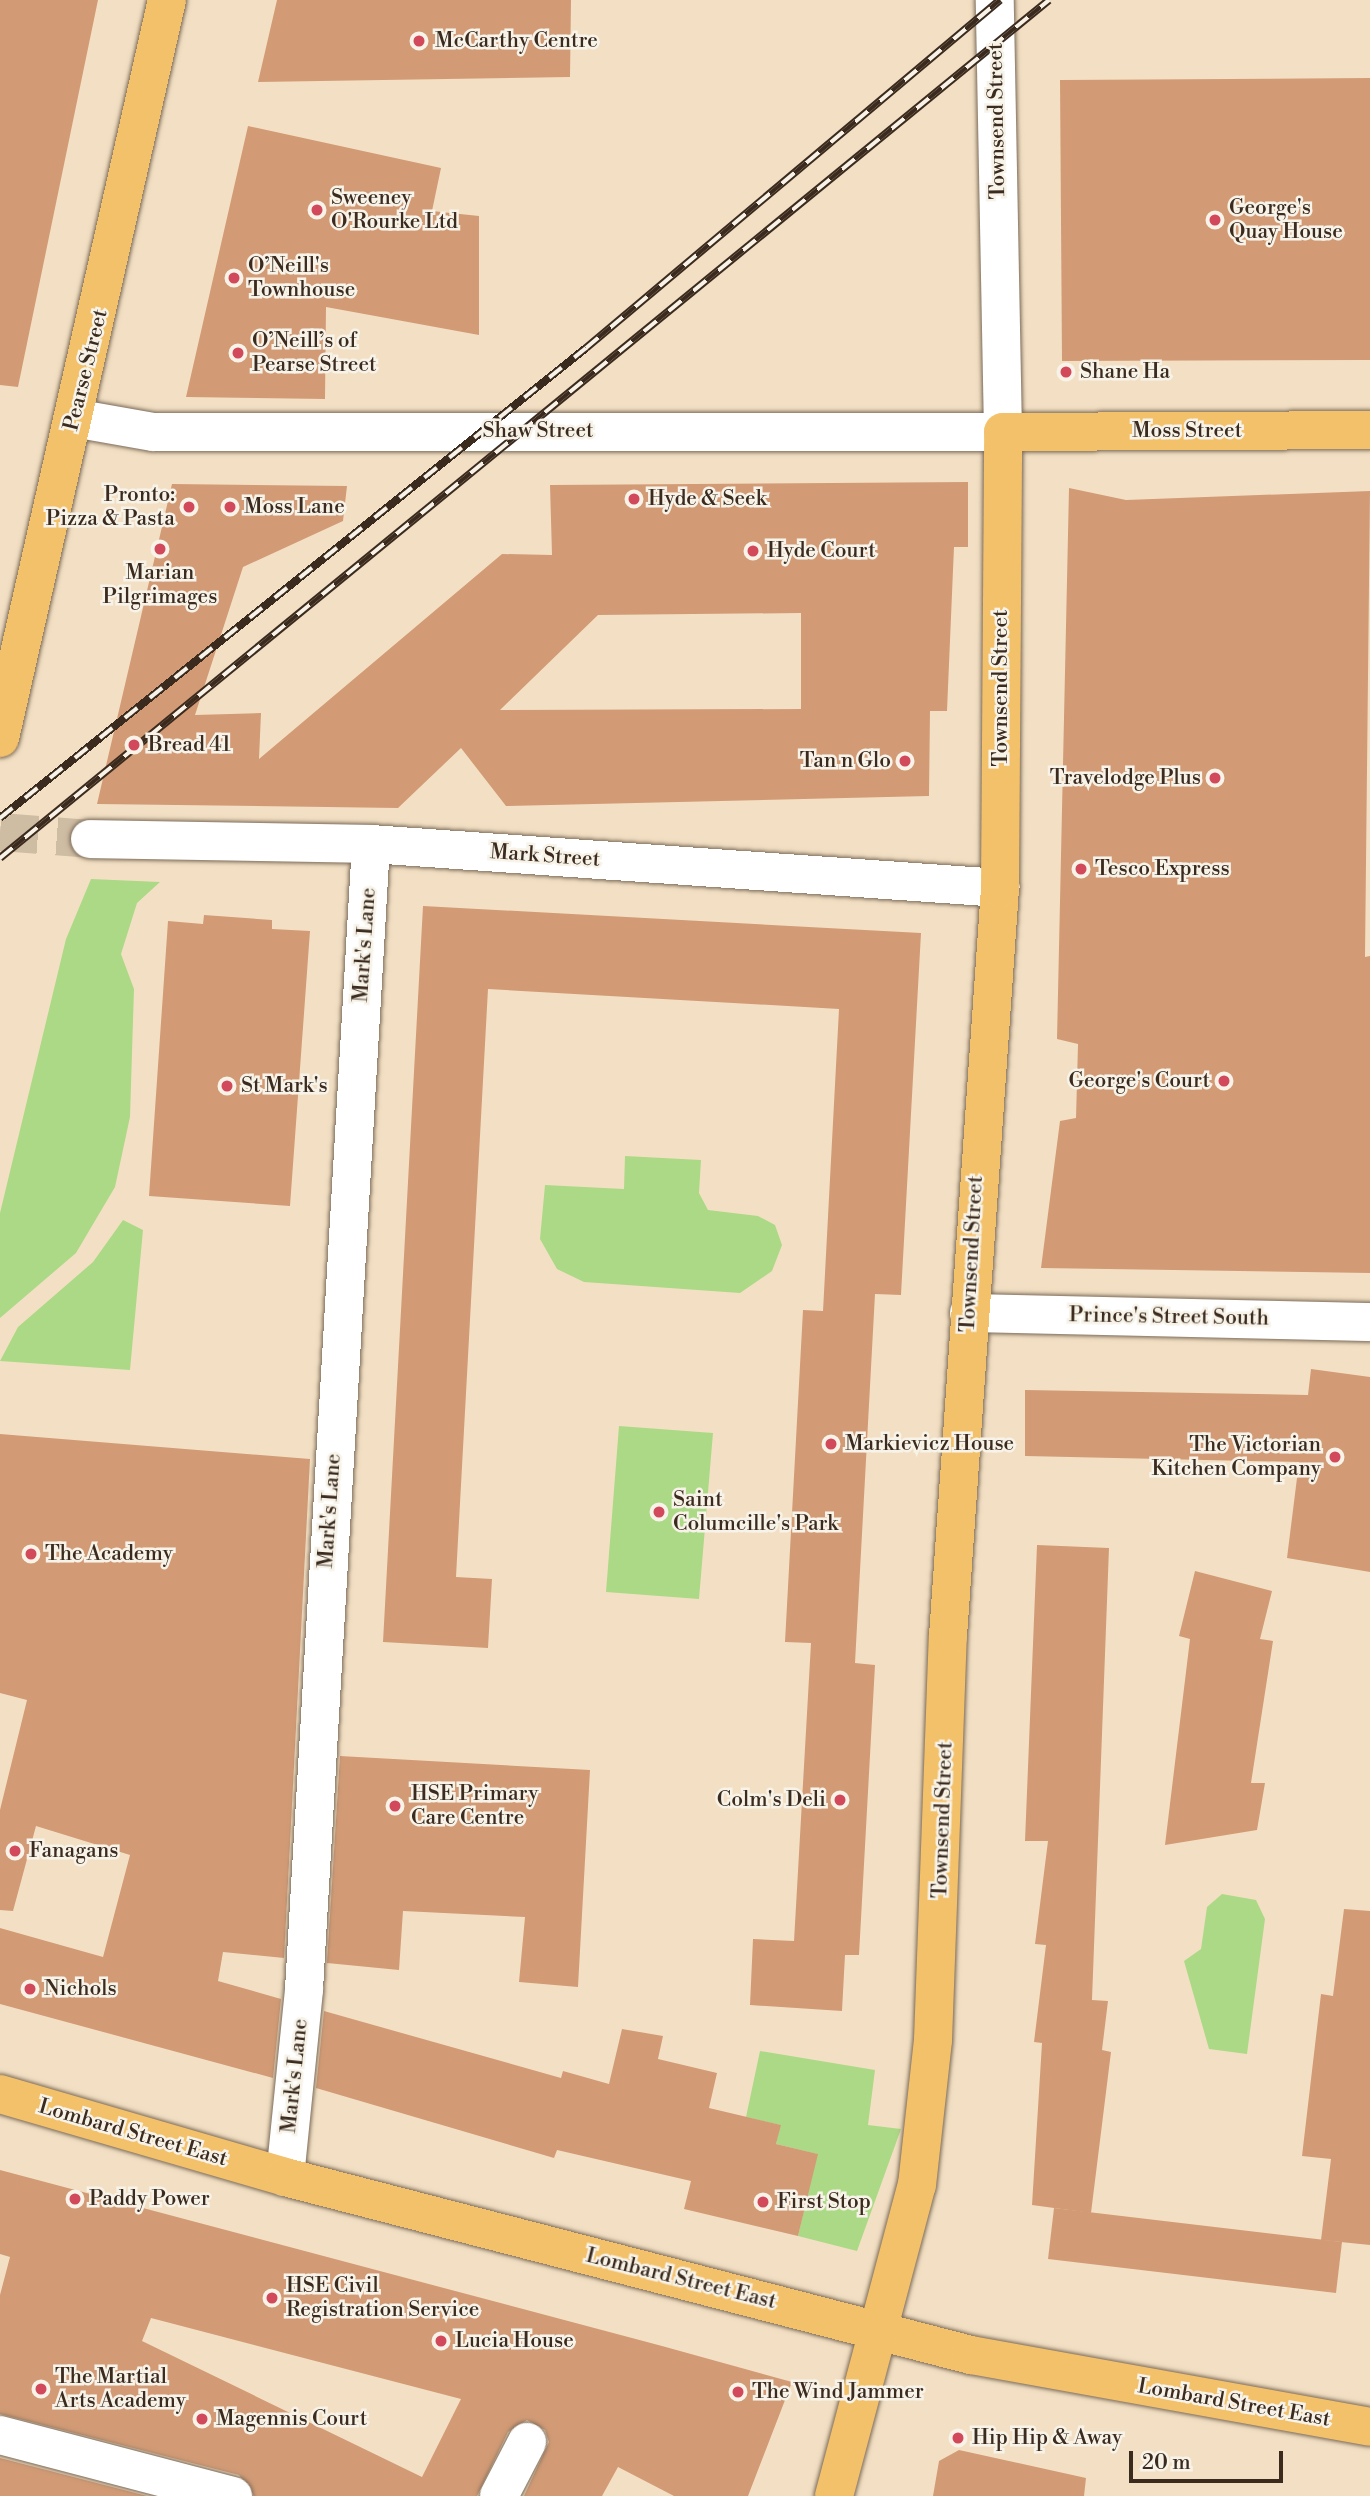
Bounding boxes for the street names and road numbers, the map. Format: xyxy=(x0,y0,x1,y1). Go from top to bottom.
street label: Townsend Street xyxy=(983,42,1011,200)
street label: Pearse Street xyxy=(59,307,113,433)
street label: Shaw Street xyxy=(483,418,593,444)
street label: Moss Street xyxy=(1132,418,1242,444)
street label: Townsend Street xyxy=(988,610,1014,766)
street label: Mark Street xyxy=(489,840,601,872)
street label: Mark's Lane xyxy=(348,887,382,1003)
street label: Townsend Street xyxy=(955,1175,989,1333)
street label: Prince's Street South xyxy=(1069,1303,1269,1331)
street label: Mark's Lane xyxy=(313,1453,347,1569)
street label: Townsend Street xyxy=(928,1741,958,1899)
street label: Mark's Lane xyxy=(276,2018,314,2134)
street label: Lombard Street East xyxy=(36,2094,230,2172)
street label: Lombard Street East xyxy=(583,2243,779,2315)
street label: Lombard Street East xyxy=(1136,2374,1332,2432)

